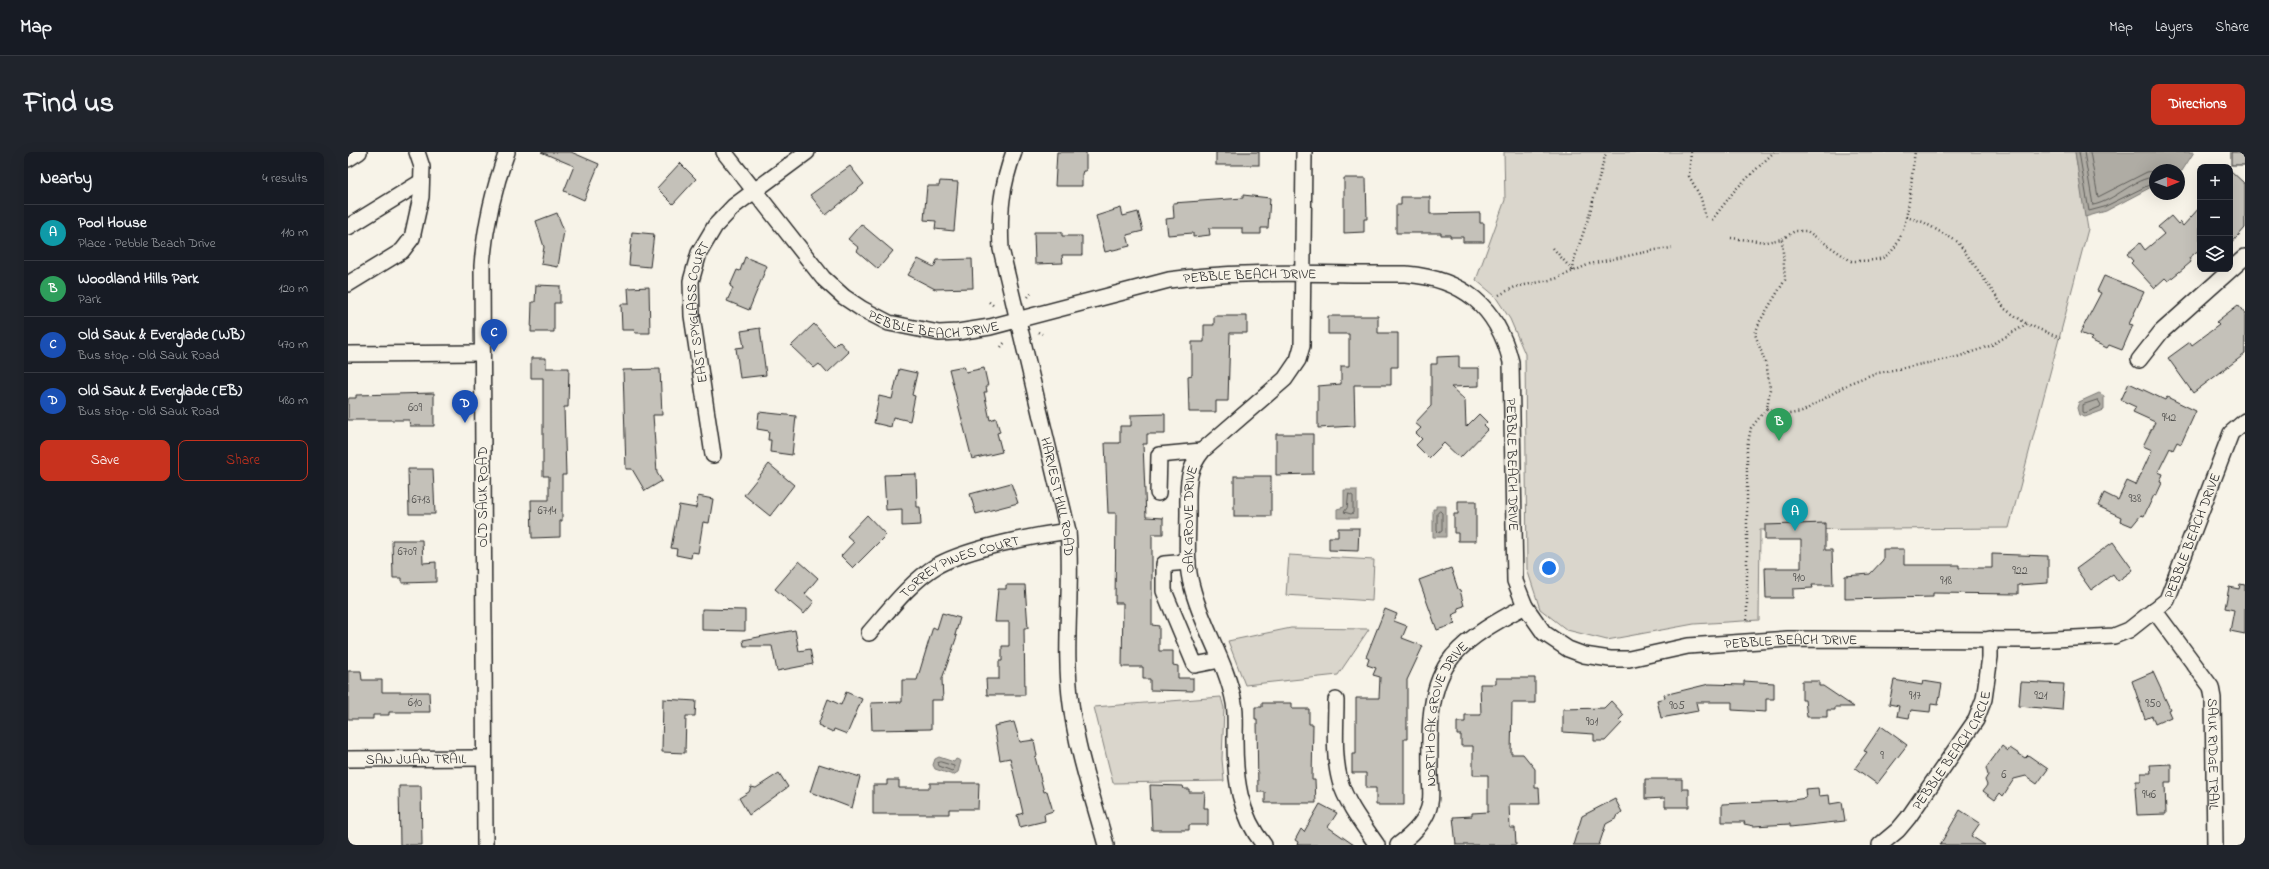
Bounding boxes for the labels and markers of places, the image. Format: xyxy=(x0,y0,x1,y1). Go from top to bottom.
pin: C xyxy=(481,319,507,352)
pin: D xyxy=(452,390,478,423)
pin: B xyxy=(1766,408,1792,441)
pin: A xyxy=(1782,498,1808,531)

